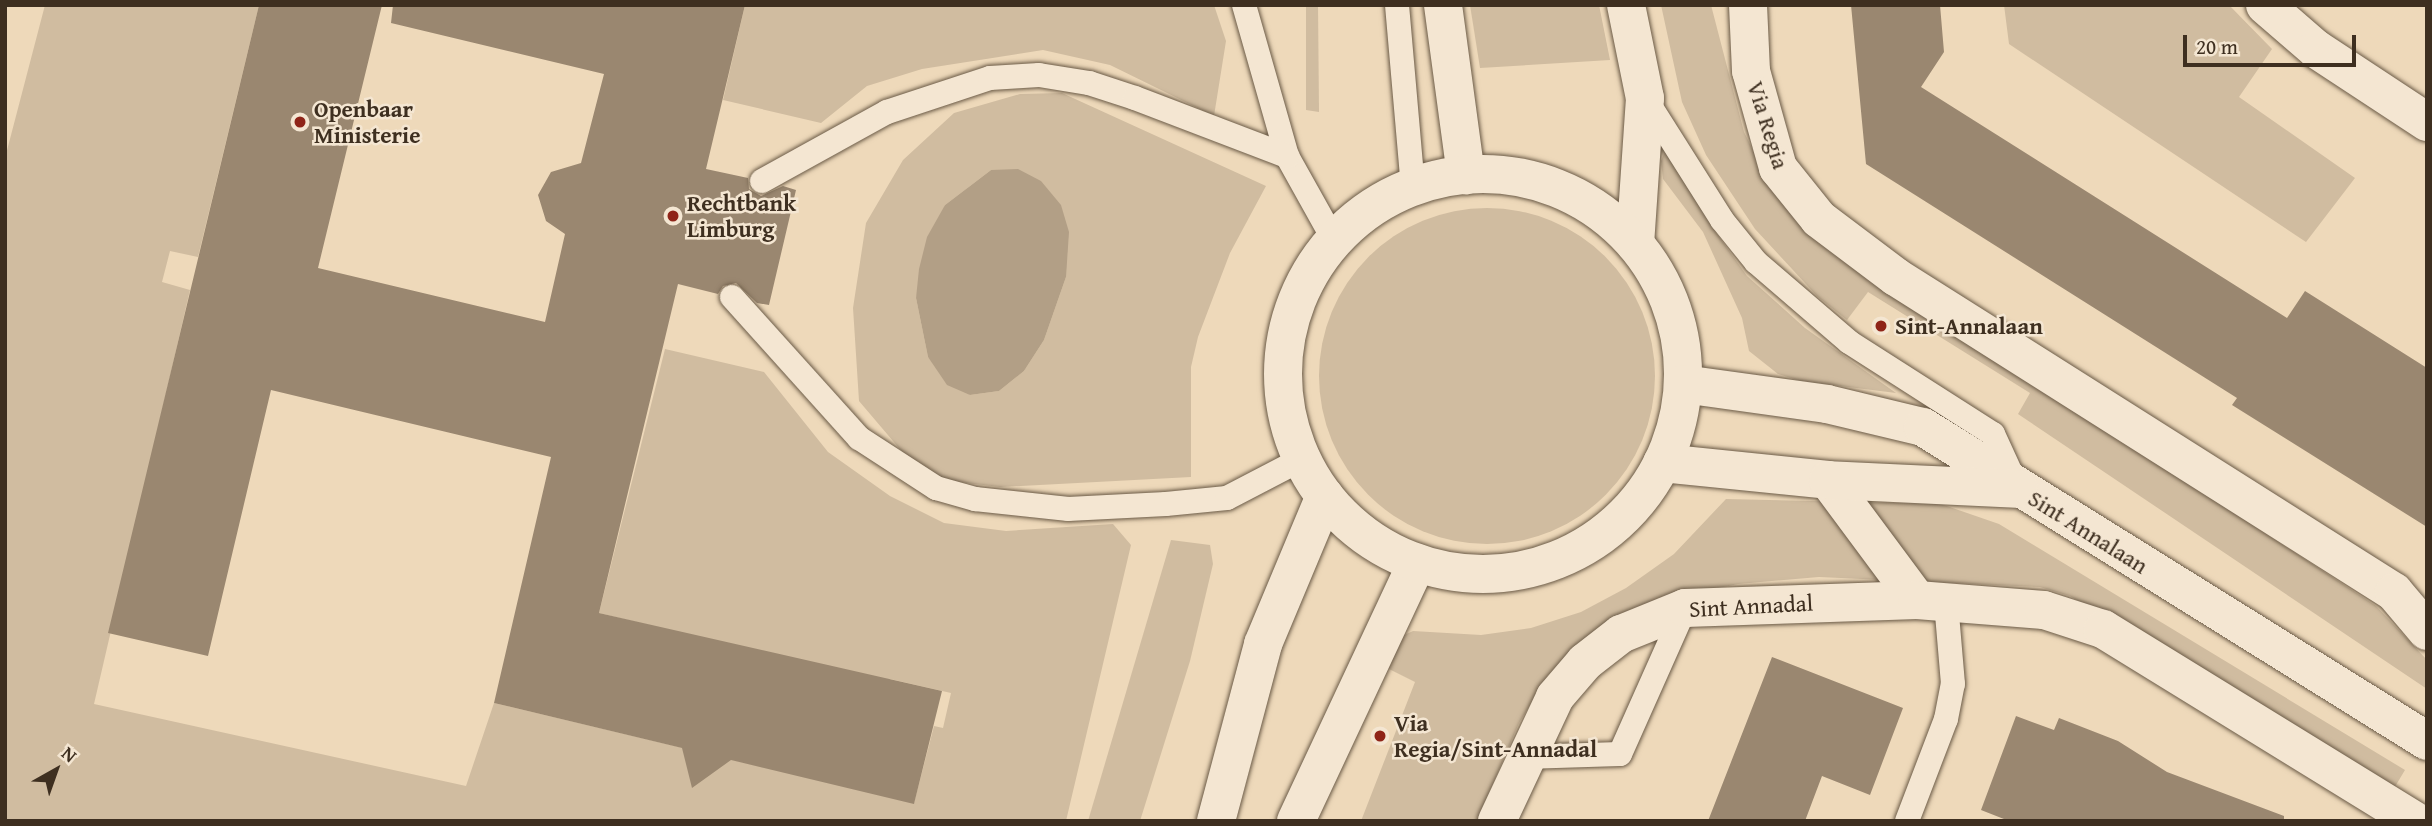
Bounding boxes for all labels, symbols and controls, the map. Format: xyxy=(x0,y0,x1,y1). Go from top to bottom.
scale bar xyxy=(2187,21,2360,65)
text: 20 m xyxy=(2196,31,2238,62)
street label: Via Regia xyxy=(1742,78,1794,172)
place label: Openbaar Ministerie xyxy=(314,95,421,149)
marker: Openbaar Ministerie xyxy=(292,114,308,130)
place label: Rechtbank Limburg xyxy=(687,189,796,243)
marker: Rechtbank Limburg xyxy=(665,208,681,224)
place label: Sint-Annalaan xyxy=(1895,312,2043,340)
marker: Sint-Annalaan xyxy=(1873,318,1889,334)
street label: Sint Annalaan xyxy=(2023,484,2153,580)
street label: Sint Annadal xyxy=(1688,589,1814,623)
place label: Via Regia/Sint-Annadal xyxy=(1394,709,1597,763)
marker: Via Regia/Sint-Annadal xyxy=(1372,728,1388,744)
north arrow xyxy=(21,735,91,805)
text: N xyxy=(56,739,83,769)

